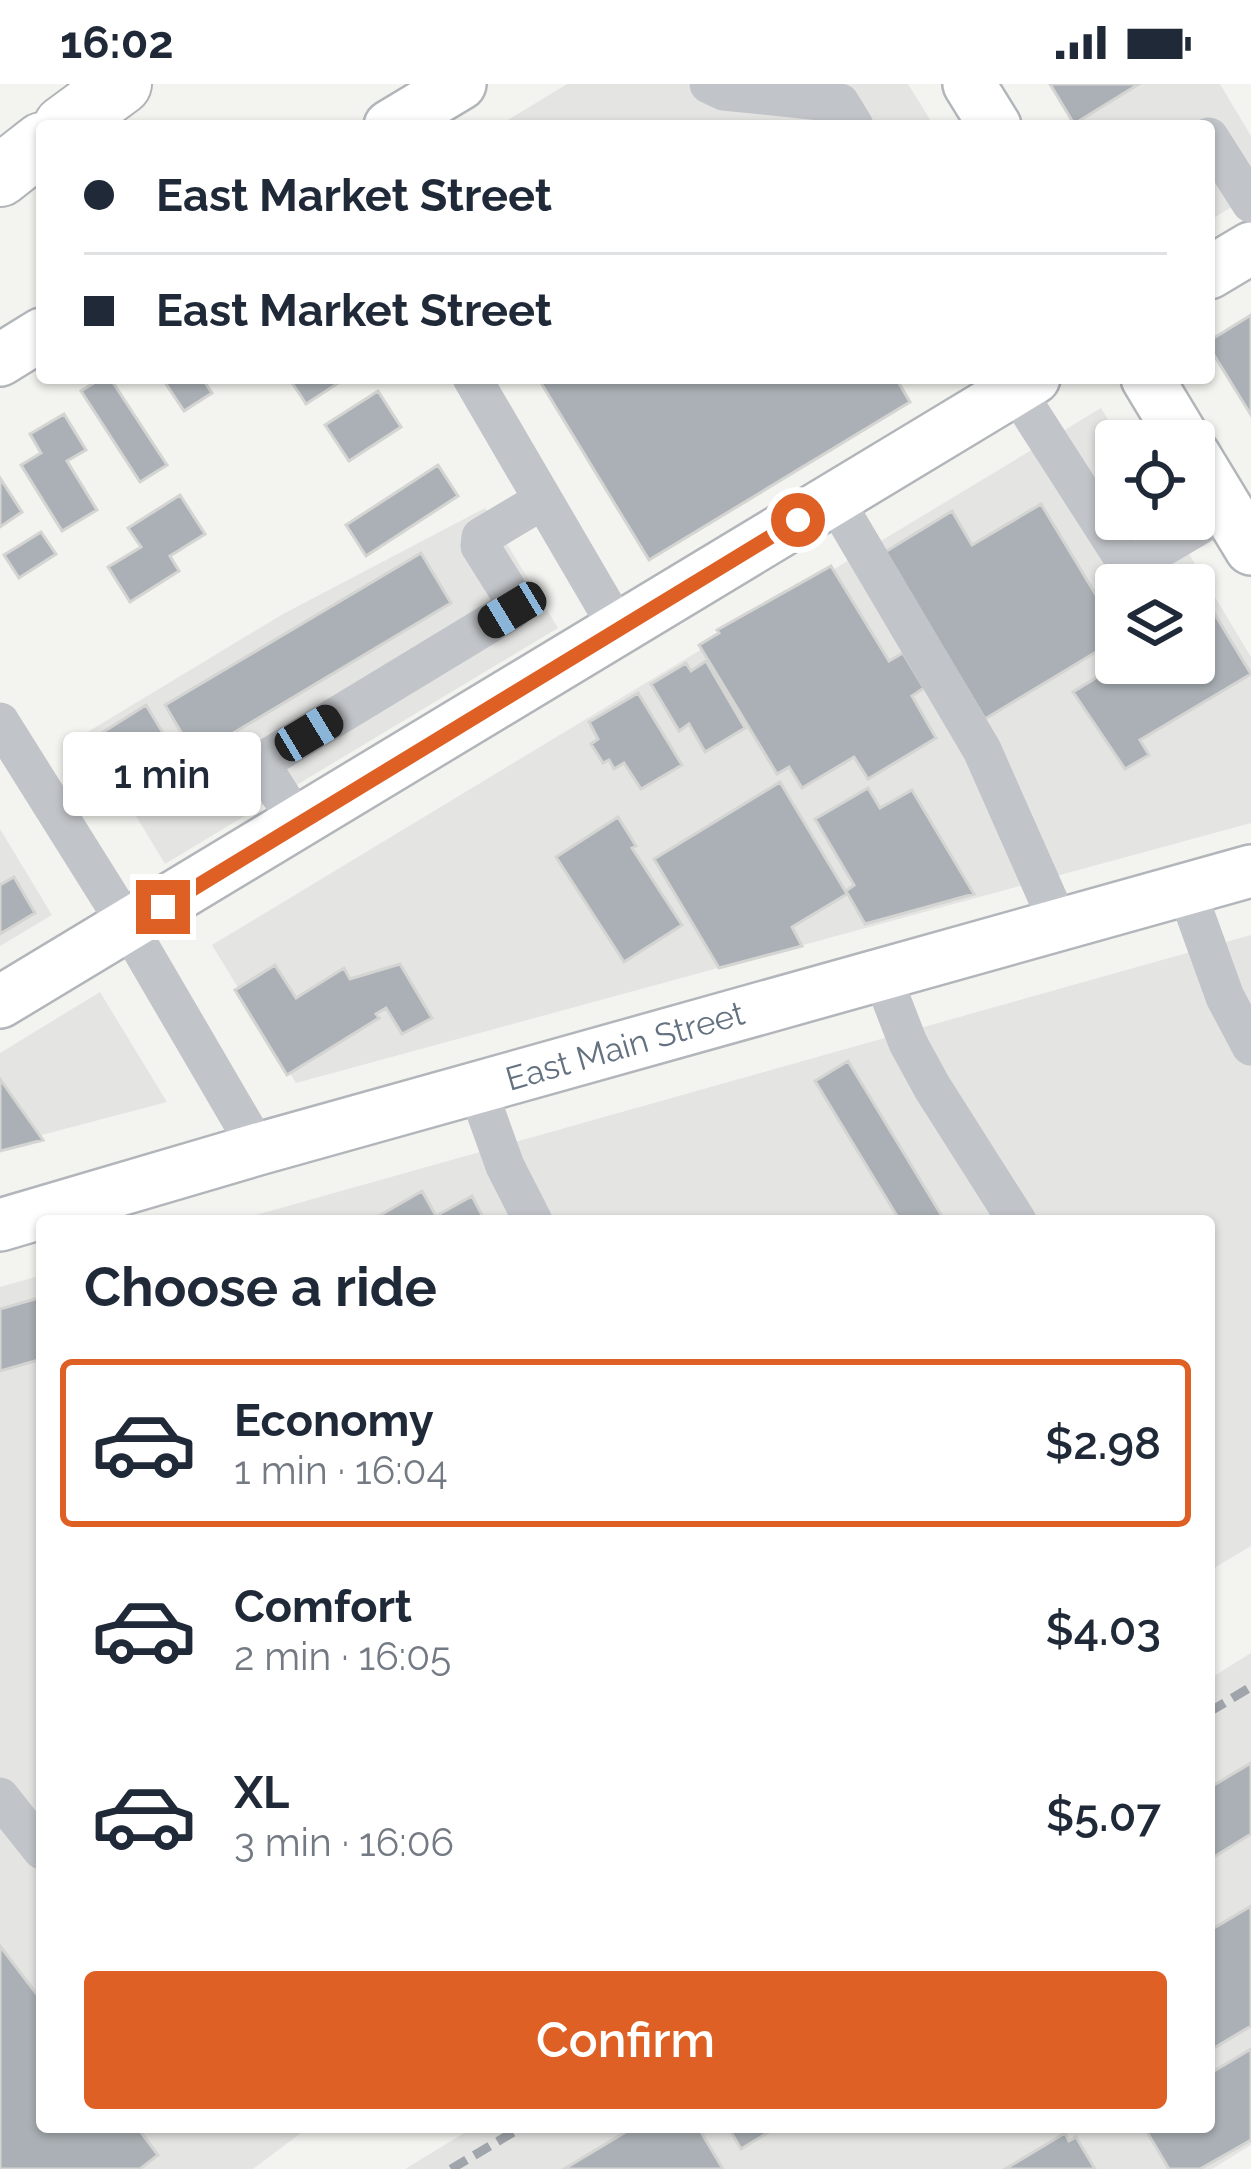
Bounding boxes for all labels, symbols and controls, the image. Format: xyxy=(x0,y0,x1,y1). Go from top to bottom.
text: 16:02 xyxy=(60,16,174,69)
text: East Market Street xyxy=(156,169,552,222)
text: East Market Street xyxy=(156,284,552,337)
map controls xyxy=(1095,420,1215,684)
button: locate xyxy=(1095,420,1215,540)
route start xyxy=(771,493,825,547)
button: layers xyxy=(1095,564,1215,684)
car xyxy=(472,576,552,644)
car xyxy=(269,699,349,767)
callout: 1 min xyxy=(64,733,262,817)
text: 1 min xyxy=(114,751,210,797)
route end xyxy=(136,880,190,934)
street label: East Main Street xyxy=(501,993,749,1099)
text: Choose a ride xyxy=(84,1255,437,1319)
icon: car xyxy=(90,1389,198,1497)
text: Economy xyxy=(234,1394,434,1447)
text: $2.98 xyxy=(1045,1417,1161,1470)
text: 1 min · 16:04 xyxy=(234,1447,448,1493)
icon: car xyxy=(90,1575,198,1683)
text: Comfort xyxy=(234,1580,412,1633)
text: $4.03 xyxy=(1045,1603,1161,1656)
text: 2 min · 16:05 xyxy=(234,1633,451,1679)
icon: car xyxy=(90,1761,198,1869)
text: XL xyxy=(234,1766,289,1819)
text: $5.07 xyxy=(1046,1789,1161,1842)
text: 3 min · 16:06 xyxy=(234,1819,454,1865)
button: Confirm xyxy=(84,1971,1167,2109)

